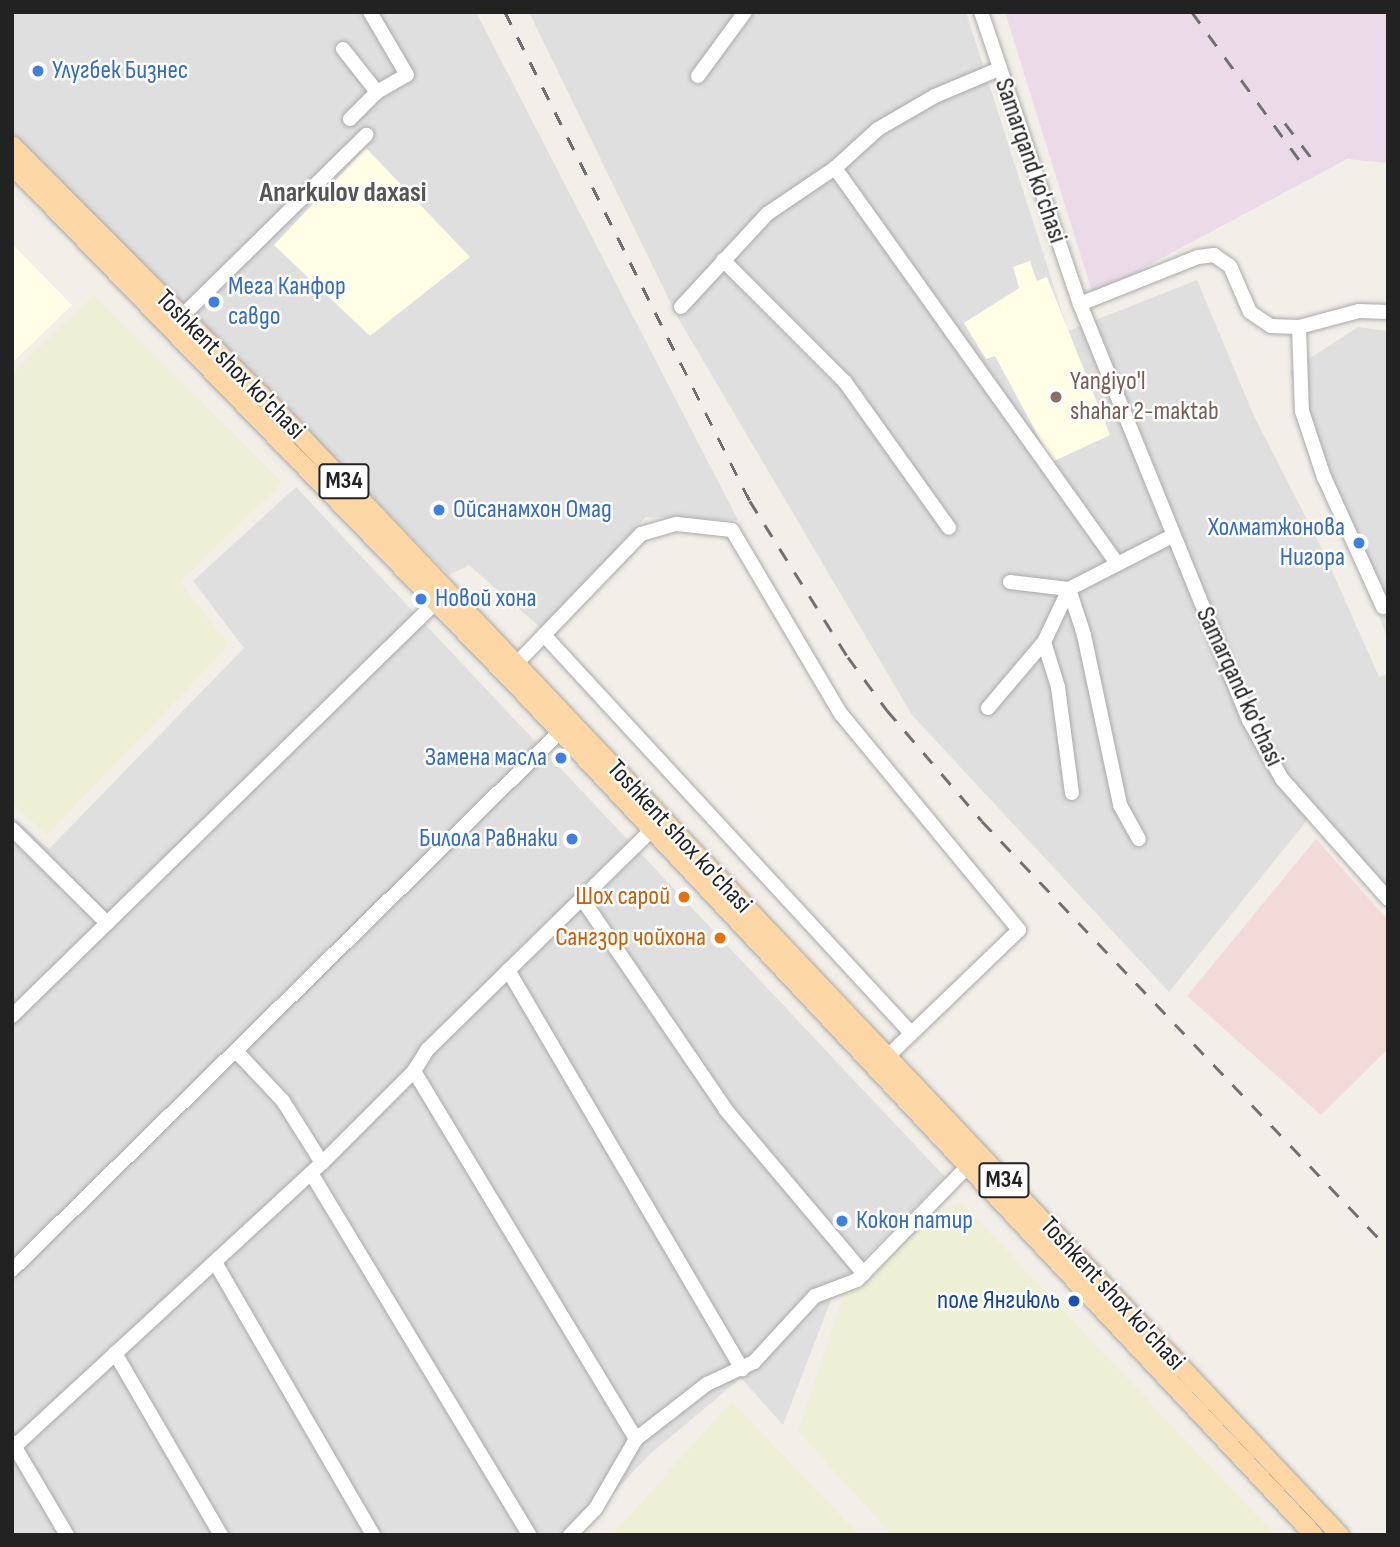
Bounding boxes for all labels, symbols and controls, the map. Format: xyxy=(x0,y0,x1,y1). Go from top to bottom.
place label: Улугбек Бизнес xyxy=(52,55,188,87)
marker: Улугбек Бизнес xyxy=(30,63,46,79)
street label: Samarqand ko'chasi xyxy=(987,75,1073,247)
district label: Anarkulov daxasi xyxy=(260,176,426,210)
place label: Мега Канфор савдо xyxy=(228,271,346,332)
street label: Toshkent shox ko'chasi xyxy=(149,284,311,446)
marker: Мега Канфор савдо xyxy=(206,294,222,310)
place label: Yangiyo'l shahar 2-maktab xyxy=(1070,366,1219,428)
marker: Yangiyo'l shahar 2-maktab xyxy=(1048,389,1064,405)
road number: M34 xyxy=(318,460,370,502)
place label: Ойсанамхон Омад xyxy=(453,494,612,526)
marker: Ойсанамхон Омад xyxy=(431,502,447,518)
place label: Холматжонова Нигора xyxy=(1208,512,1345,574)
marker: Холматжонова Нигора xyxy=(1351,535,1367,551)
place label: Новой хона xyxy=(435,583,537,615)
marker: Новой хона xyxy=(413,591,429,607)
street label: Samarqand ko'chasi xyxy=(1189,603,1289,771)
place label: Замена масла xyxy=(425,742,547,774)
marker: Замена масла xyxy=(553,750,569,766)
street label: Toshkent shox ko'chasi xyxy=(600,754,758,920)
place label: Билола Равнаки xyxy=(419,823,558,855)
marker: Билола Равнаки xyxy=(564,831,580,847)
place label: Шох сарой xyxy=(575,881,670,913)
marker: Шох сарой xyxy=(676,889,692,905)
place label: Сангзор чойхона xyxy=(555,922,706,954)
marker: Сангзор чойхона xyxy=(712,930,728,946)
road number: M34 xyxy=(978,1160,1030,1200)
place label: Кокон патир xyxy=(856,1205,973,1237)
street label: Toshkent shox ko'chasi xyxy=(1033,1211,1191,1377)
marker: Кокон патир xyxy=(834,1213,850,1229)
place label: поле Янгиюль xyxy=(937,1285,1060,1317)
marker: поле Янгиюль xyxy=(1066,1293,1082,1309)

